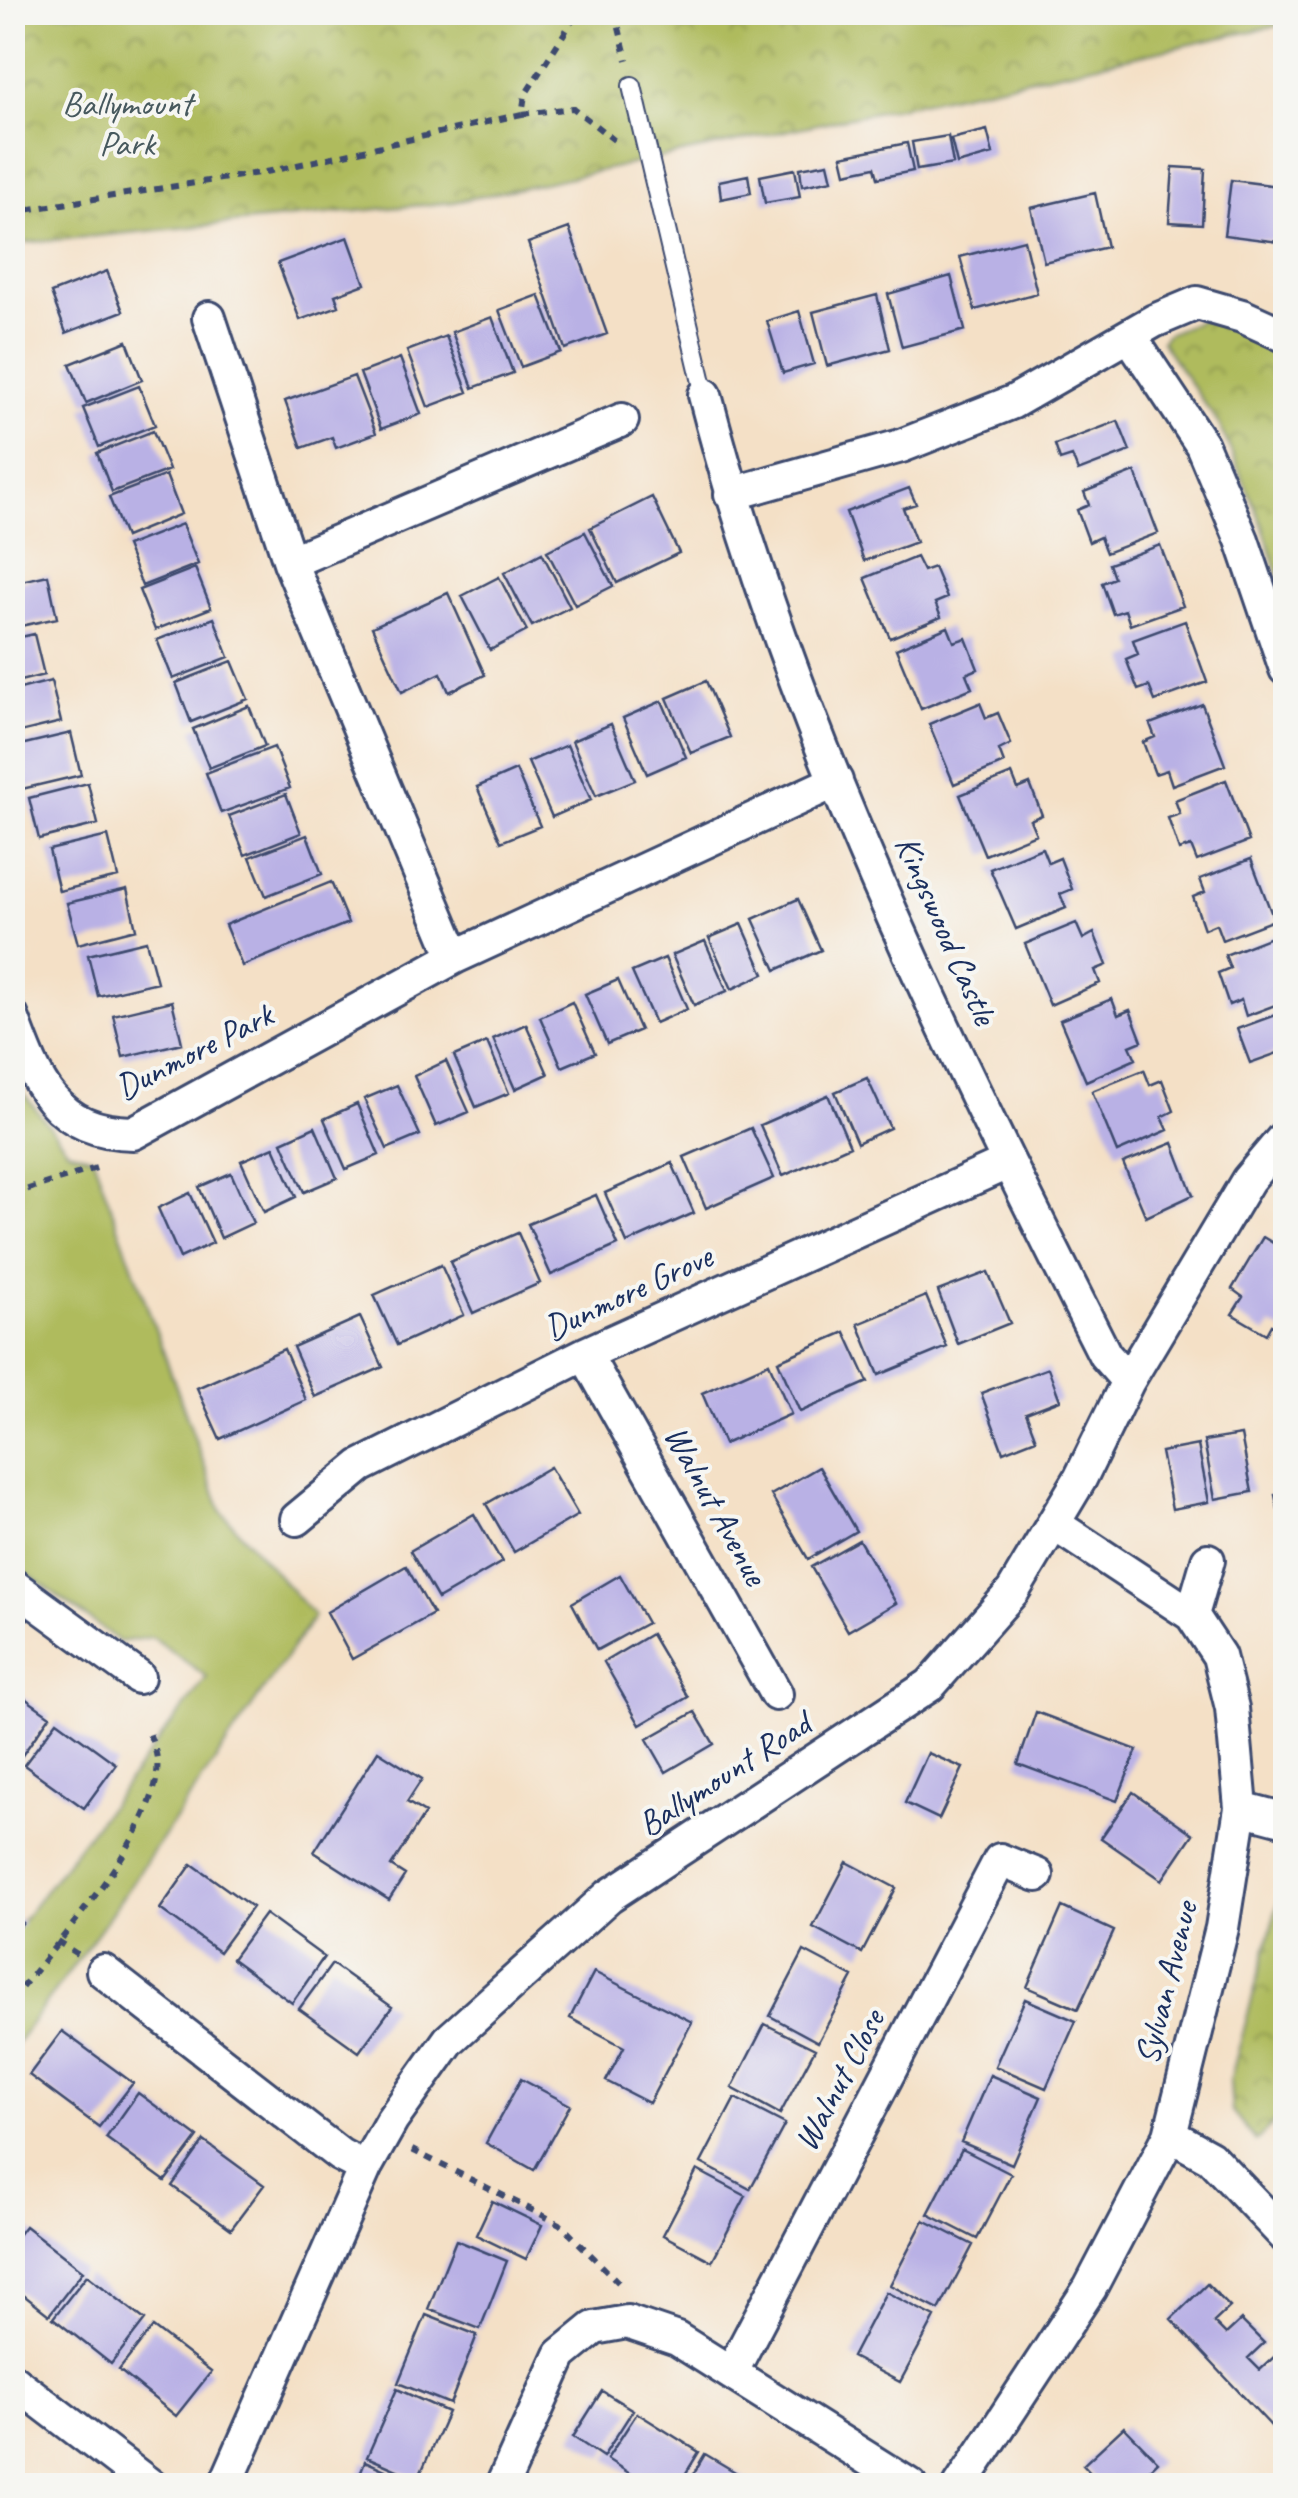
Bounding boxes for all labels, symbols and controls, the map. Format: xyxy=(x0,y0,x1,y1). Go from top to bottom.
park label: Ballymount Park xyxy=(62,81,196,166)
street label: Kingswood Castle xyxy=(884,829,1009,1034)
street label: Dunmore Park xyxy=(108,991,282,1110)
street label: Dunmore Grove xyxy=(537,1232,721,1350)
street label: Walnut Avenue xyxy=(654,1417,780,1595)
street label: Ballymount Road xyxy=(629,1699,823,1846)
street label: Sylvan Avenue xyxy=(1124,1894,1209,2069)
street label: Walnut Close xyxy=(783,1999,896,2158)

